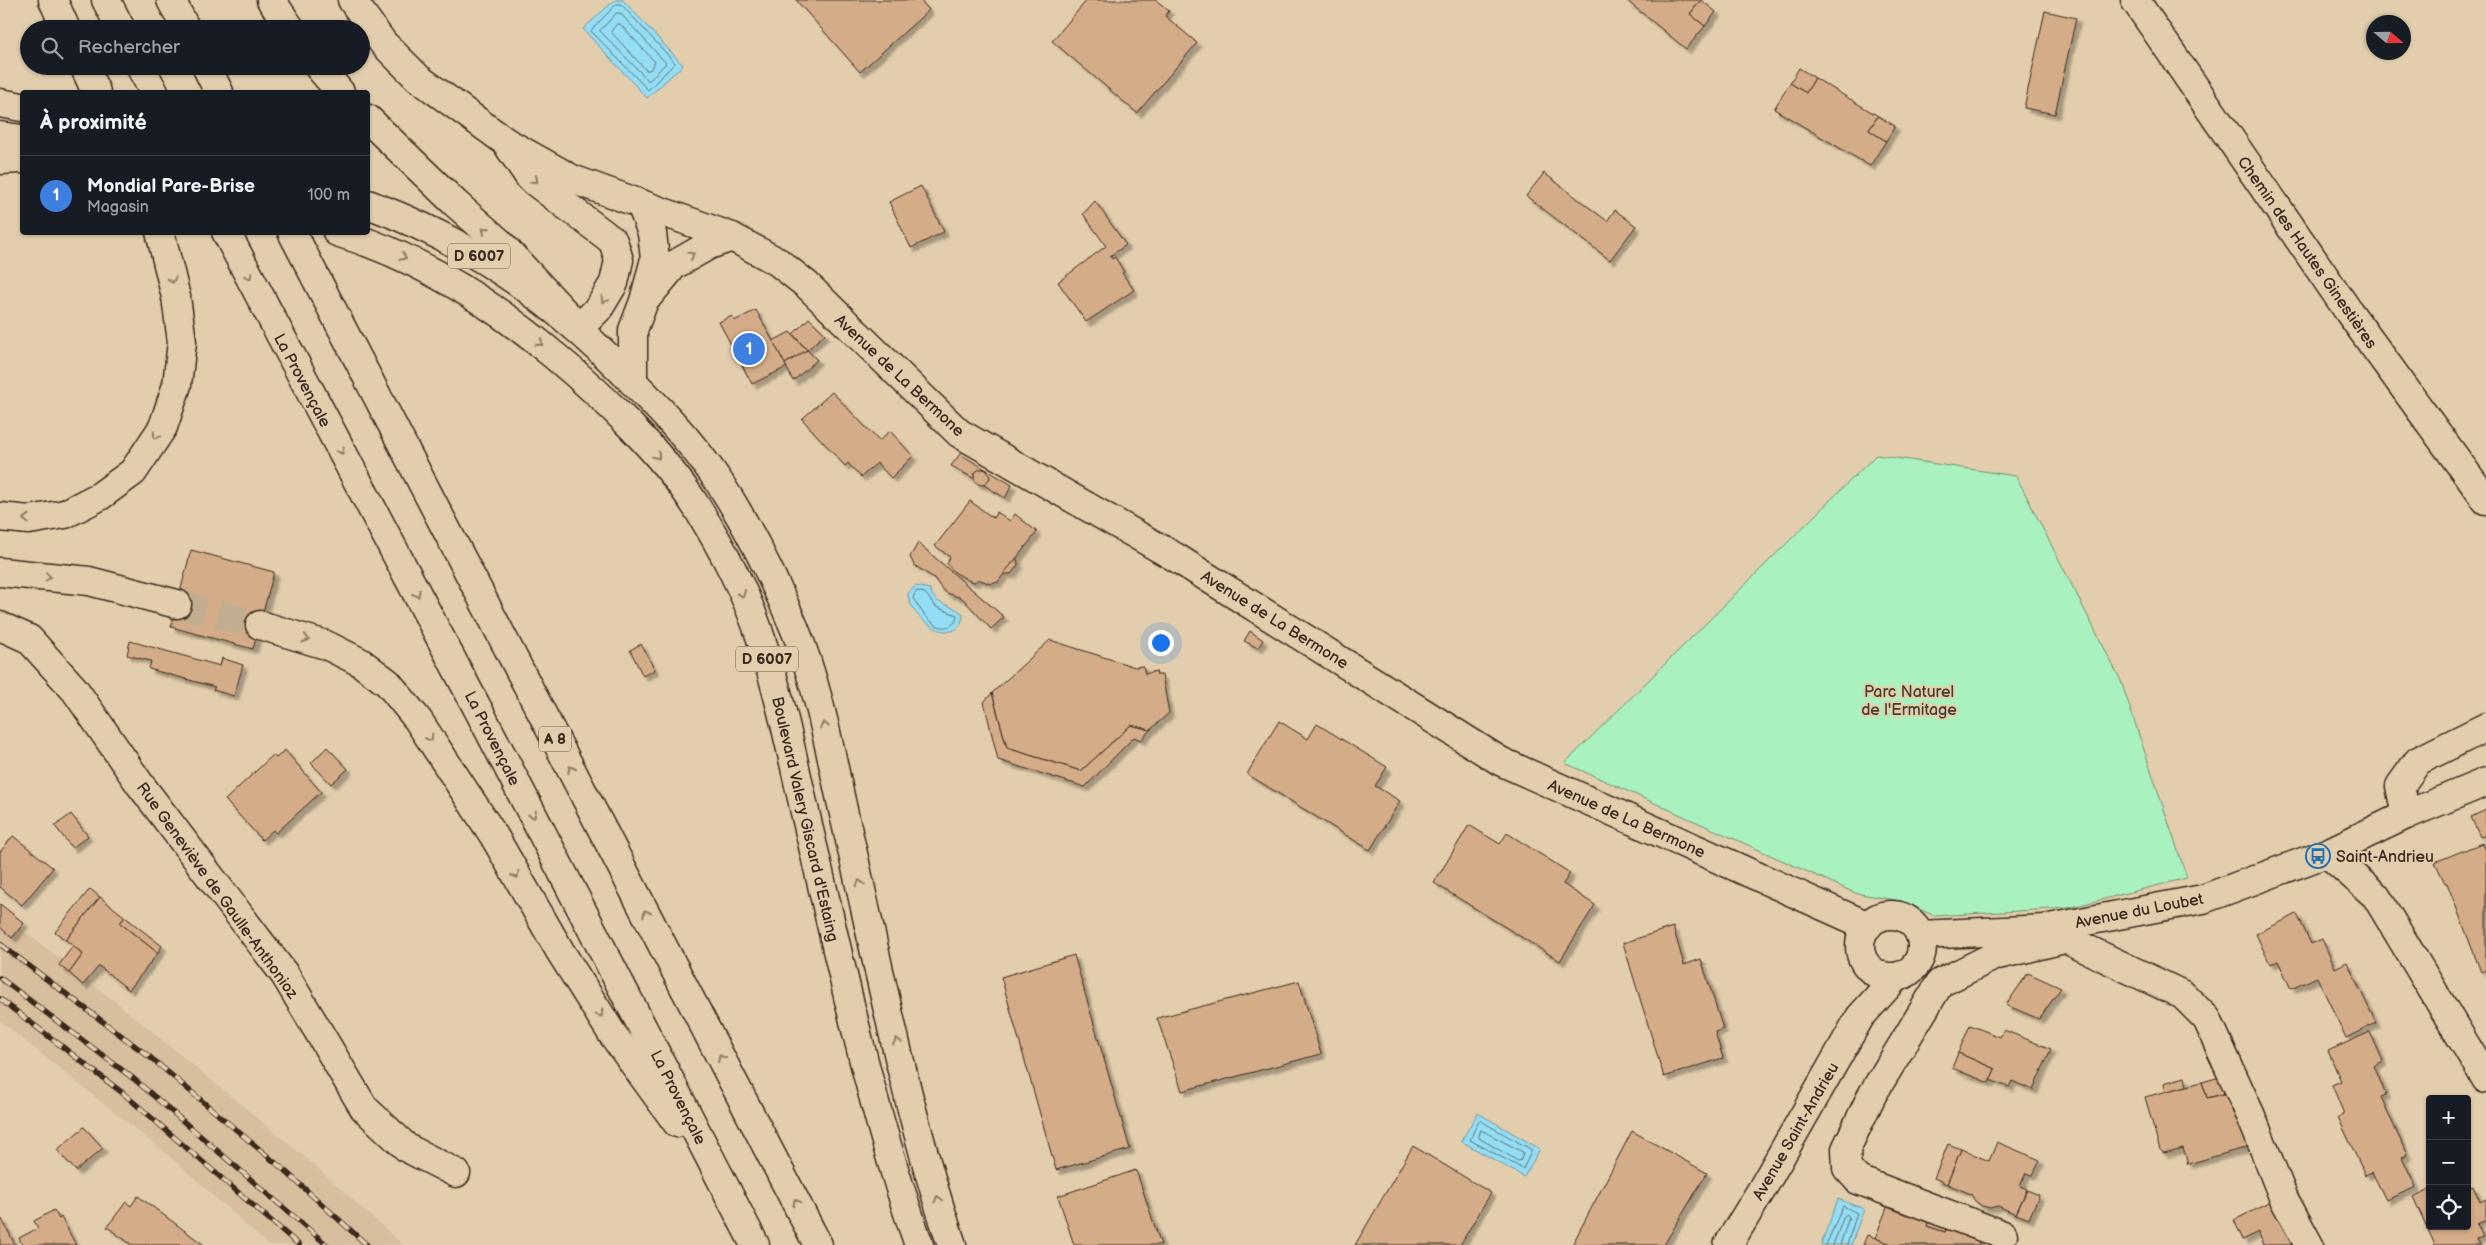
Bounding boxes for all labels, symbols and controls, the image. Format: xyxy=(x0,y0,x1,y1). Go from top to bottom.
north arrow xyxy=(2366,15,2411,60)
search box xyxy=(20,20,370,75)
icon: search xyxy=(38,34,66,62)
text: Rechercher xyxy=(78,36,180,59)
text: À proximité xyxy=(40,110,147,135)
street label: Chemin des Hautes Ginestières xyxy=(2233,153,2381,353)
text: Mondial Pare-Brise xyxy=(87,175,255,198)
one-way arrow xyxy=(529,175,538,184)
text: 1 xyxy=(53,186,59,205)
text: 100 m xyxy=(307,186,350,205)
text: Magasin xyxy=(87,198,149,217)
one-way arrow xyxy=(481,226,490,235)
road number: D 6007 xyxy=(448,244,510,268)
one-way arrow xyxy=(398,251,407,262)
one-way arrow xyxy=(685,251,694,261)
one-way arrow xyxy=(243,271,253,280)
one-way arrow xyxy=(166,275,177,284)
one-way arrow xyxy=(600,295,610,304)
street label: Avenue de La Bermone xyxy=(830,311,968,441)
pin: 1 xyxy=(733,330,765,368)
street label: La Provençale xyxy=(269,331,335,431)
one-way arrow xyxy=(535,338,544,347)
one-way arrow xyxy=(153,431,163,440)
one-way arrow xyxy=(335,445,345,454)
one-way arrow xyxy=(651,451,660,460)
one-way arrow xyxy=(21,514,29,524)
street label: Avenue de La Bermone xyxy=(1197,567,1352,674)
one-way arrow xyxy=(45,571,53,582)
one-way arrow xyxy=(411,589,421,598)
one-way arrow xyxy=(735,589,746,598)
your location xyxy=(1148,630,1174,656)
one-way arrow xyxy=(302,634,310,644)
road number: D 6007 xyxy=(736,646,798,672)
park label: Parc Naturel de l'Ermitage xyxy=(1861,683,1957,720)
street label: La Provençale xyxy=(460,688,524,789)
street label: Boulevard Valery Giscard d'Estaing xyxy=(767,695,842,944)
one-way arrow xyxy=(819,720,830,729)
road number: A 8 xyxy=(539,726,571,752)
one-way arrow xyxy=(424,732,433,741)
one-way arrow xyxy=(567,765,577,774)
street label: Avenue de La Bermone xyxy=(1545,776,1708,863)
street label: Rue Geneviève de Gaulle-Anthonioz xyxy=(132,779,302,1003)
one-way arrow xyxy=(527,810,537,819)
bus stop icon: Saint-Andrieu xyxy=(2305,843,2331,869)
place label: Saint-Andrieu xyxy=(2336,848,2434,867)
one-way arrow xyxy=(510,870,520,879)
one-way arrow xyxy=(855,879,866,888)
street label: Avenue du Loubet xyxy=(2073,890,2205,933)
one-way arrow xyxy=(642,910,652,919)
one-way arrow xyxy=(594,1009,604,1018)
one-way arrow xyxy=(892,1037,903,1046)
street label: La Provençale xyxy=(646,1047,710,1148)
one-way arrow xyxy=(717,1054,727,1063)
street label: Avenue Saint-Andrieu xyxy=(1749,1060,1843,1204)
map controls xyxy=(2426,1095,2471,1230)
button: + xyxy=(2426,1095,2471,1140)
button: − xyxy=(2426,1140,2471,1185)
button: locate xyxy=(2426,1185,2471,1230)
one-way arrow xyxy=(933,1195,943,1203)
one-way arrow xyxy=(792,1198,802,1207)

